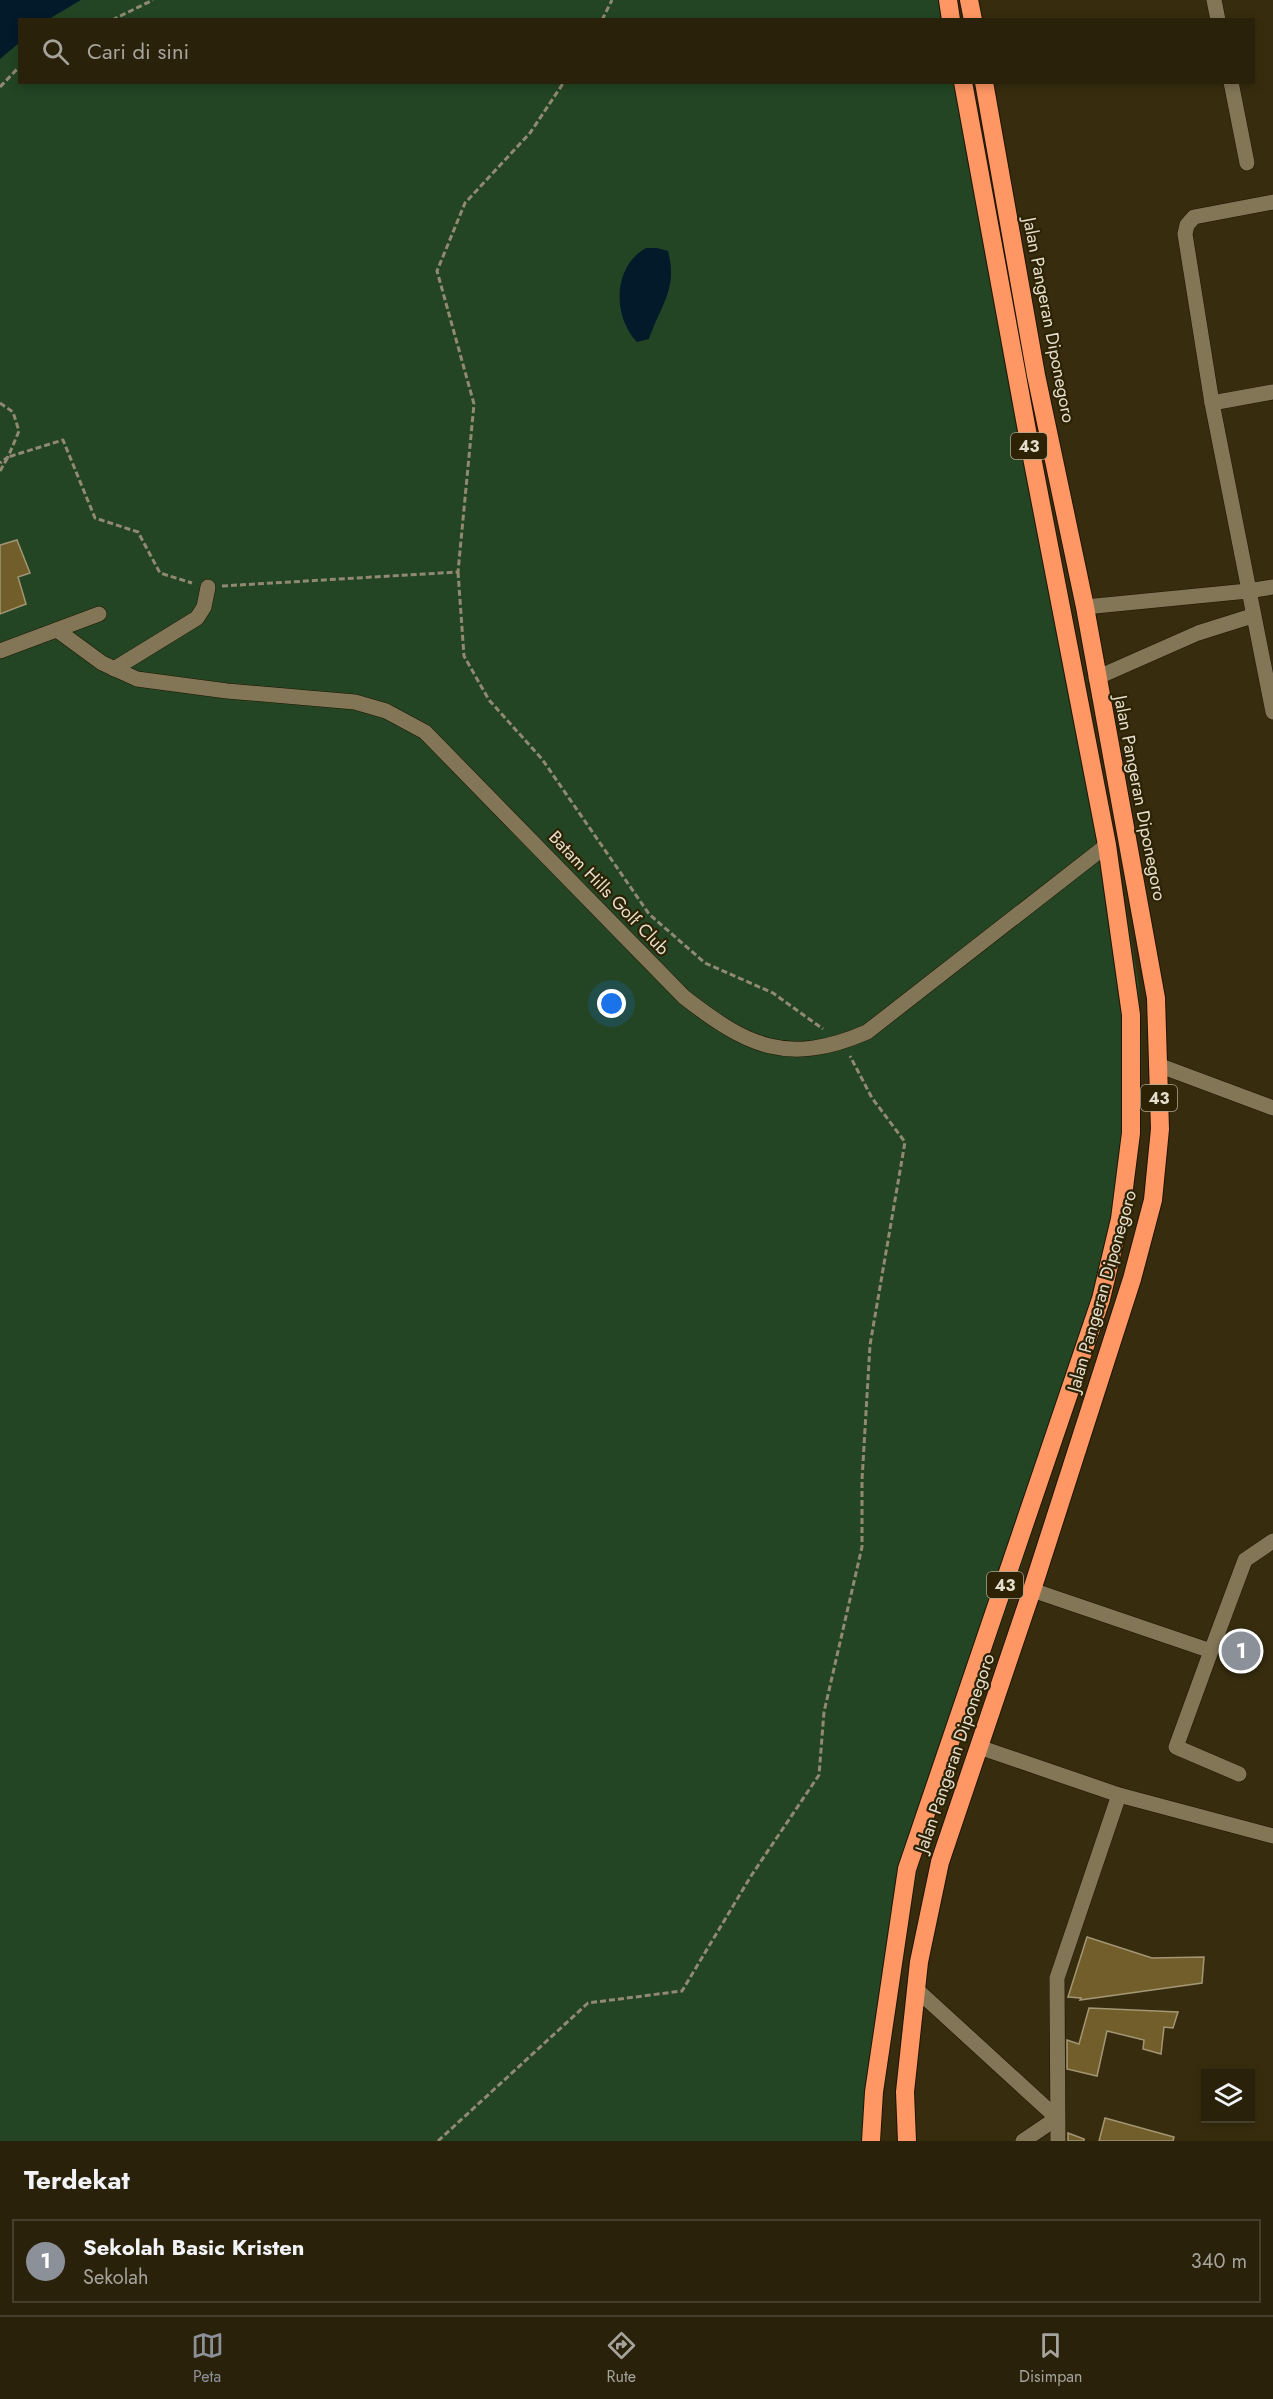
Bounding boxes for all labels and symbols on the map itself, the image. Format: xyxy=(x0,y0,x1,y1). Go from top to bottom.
street label: Jalan Pangeran Diponegoro xyxy=(1016,213,1082,425)
road number: 43 xyxy=(1011,433,1047,459)
street label: Jalan Pangeran Diponegoro xyxy=(1107,691,1173,903)
street label: Batam Hills Golf Club xyxy=(543,825,675,961)
your location xyxy=(597,989,626,1018)
road number: 43 xyxy=(1141,1085,1177,1111)
street label: Jalan Pangeran Diponegoro xyxy=(1060,1187,1143,1397)
road number: 43 xyxy=(987,1572,1023,1598)
pin: 1 xyxy=(1222,1628,1260,1674)
street label: Jalan Pangeran Diponegoro xyxy=(908,1650,1001,1858)

